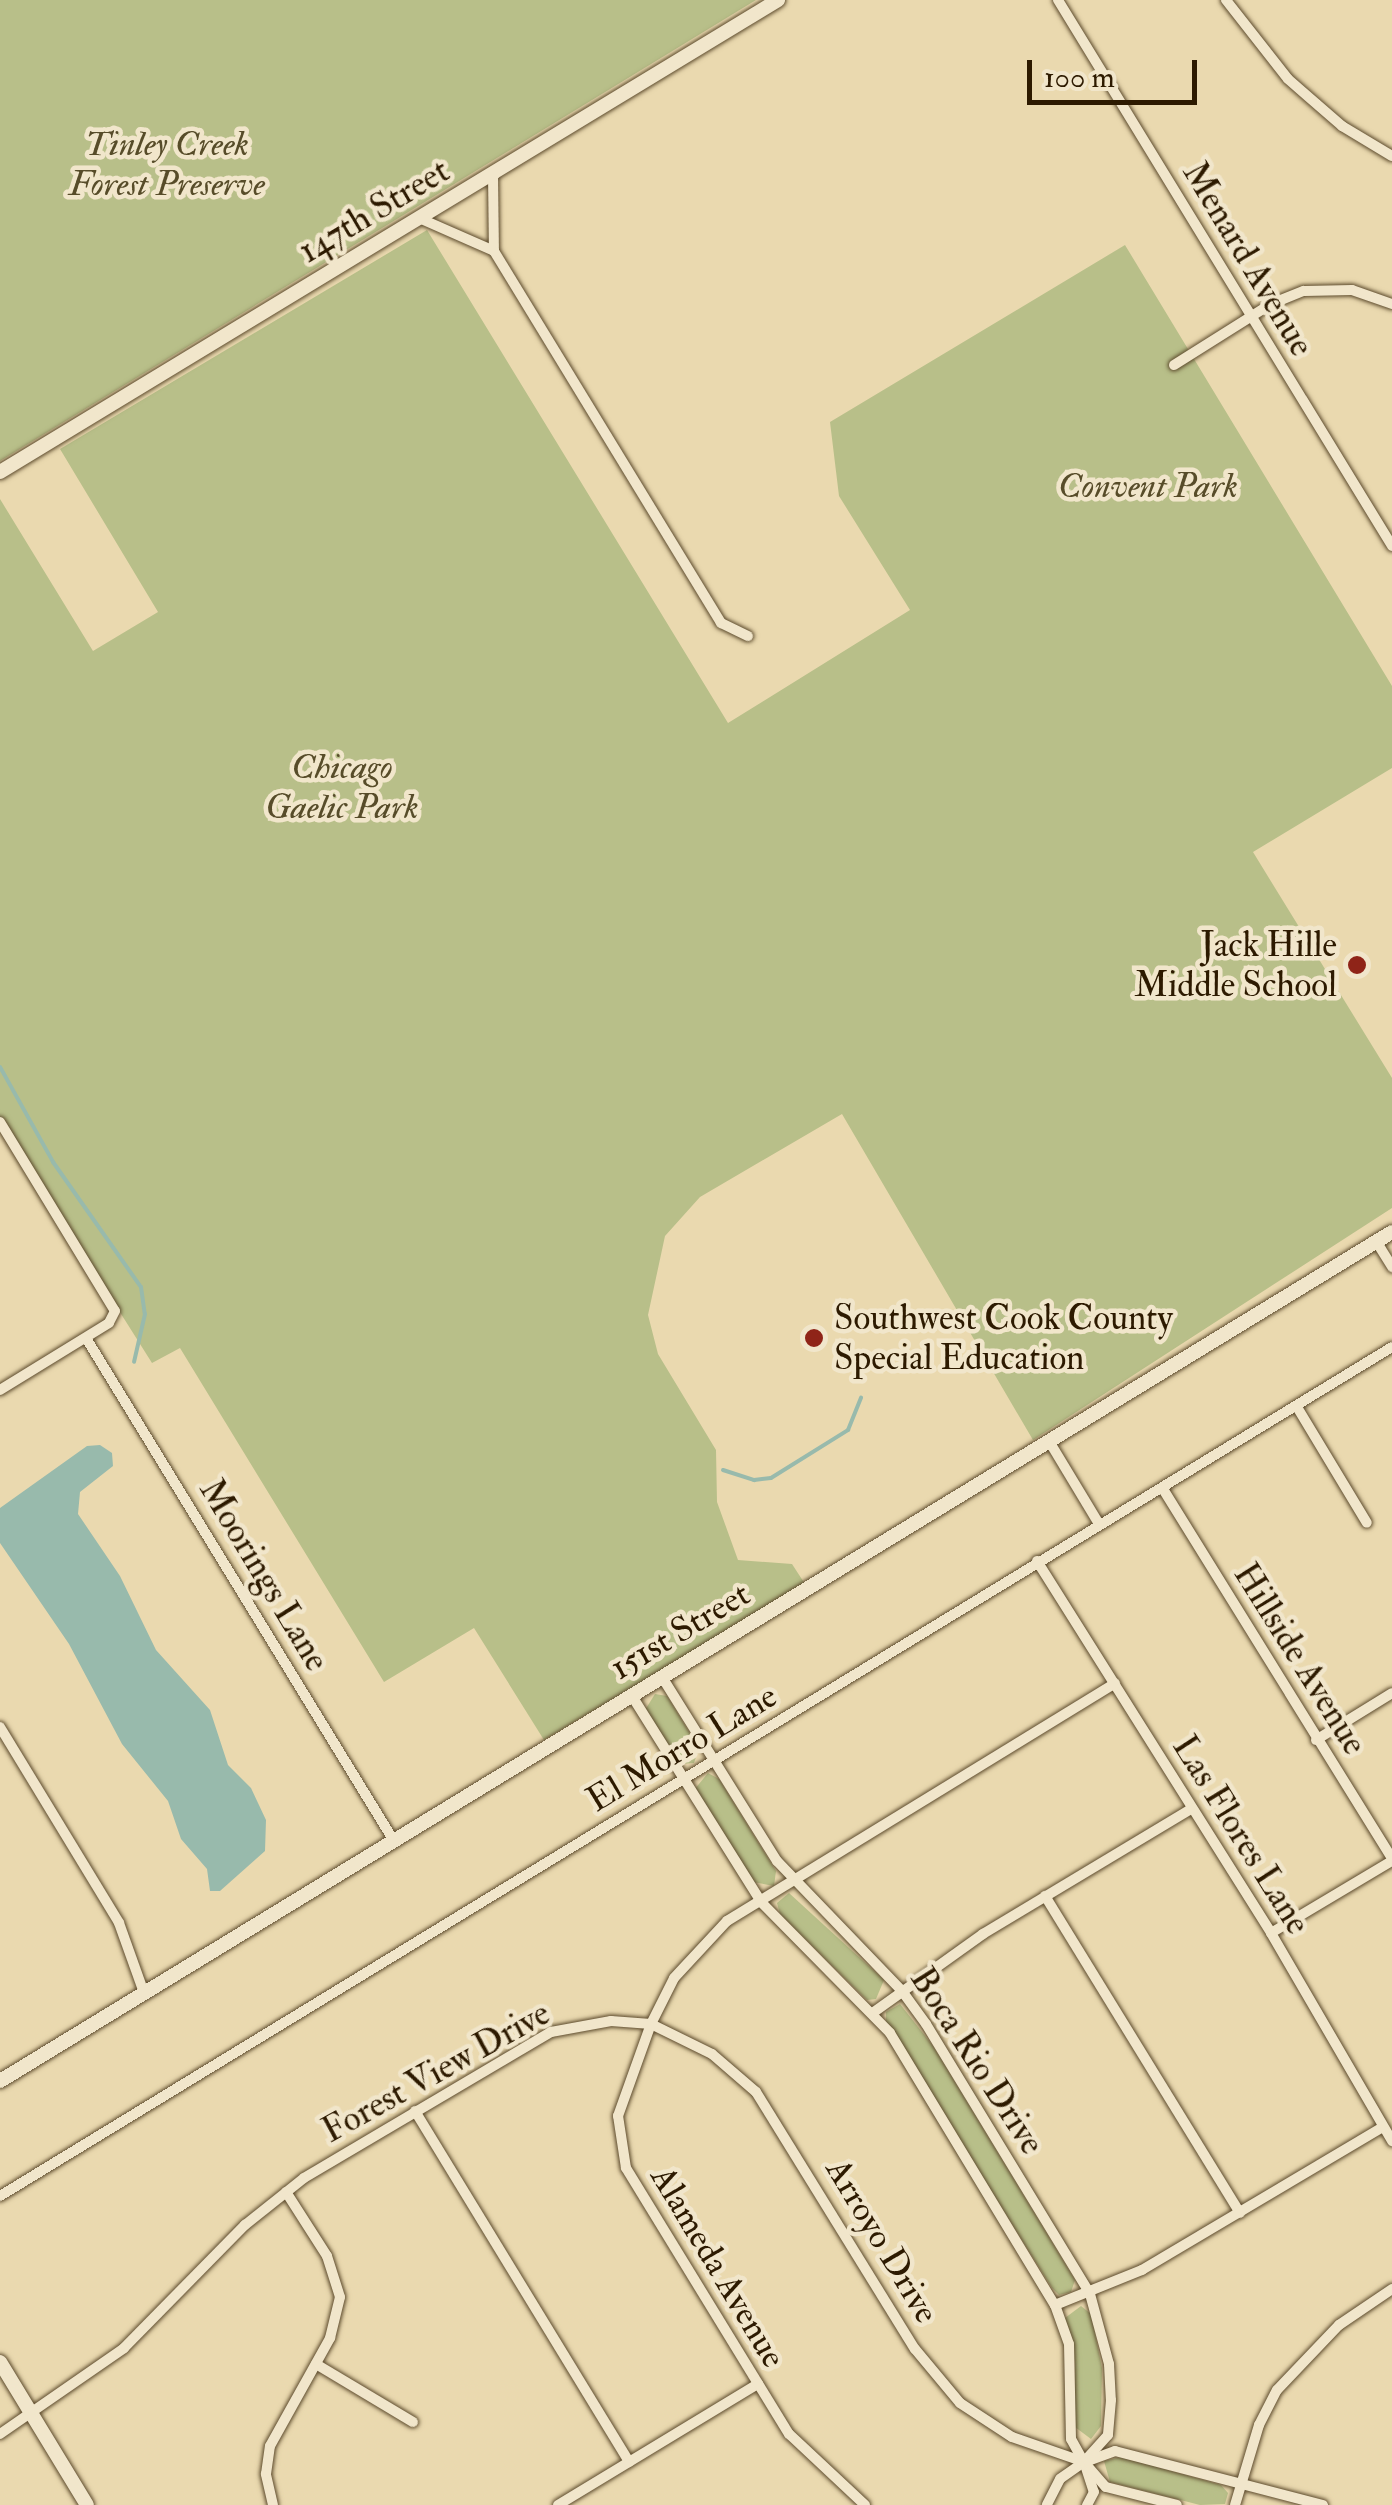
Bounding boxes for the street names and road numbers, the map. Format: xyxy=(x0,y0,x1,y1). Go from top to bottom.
street label: 147th Street xyxy=(291,150,457,272)
street label: Menard Avenue xyxy=(1174,154,1322,364)
street label: Moorings Lane xyxy=(190,1471,338,1679)
street label: Hillside Avenue xyxy=(1225,1556,1375,1762)
street label: 151st Street xyxy=(603,1573,757,1689)
street label: El Morro Lane xyxy=(579,1675,785,1821)
street label: Las Flores Lane xyxy=(1163,1728,1319,1942)
street label: Boca Rio Drive xyxy=(901,1960,1053,2162)
street label: Forest View Drive xyxy=(315,1992,557,2152)
street label: Arroyo Drive xyxy=(817,2151,947,2331)
street label: Alameda Avenue xyxy=(641,2159,795,2375)

